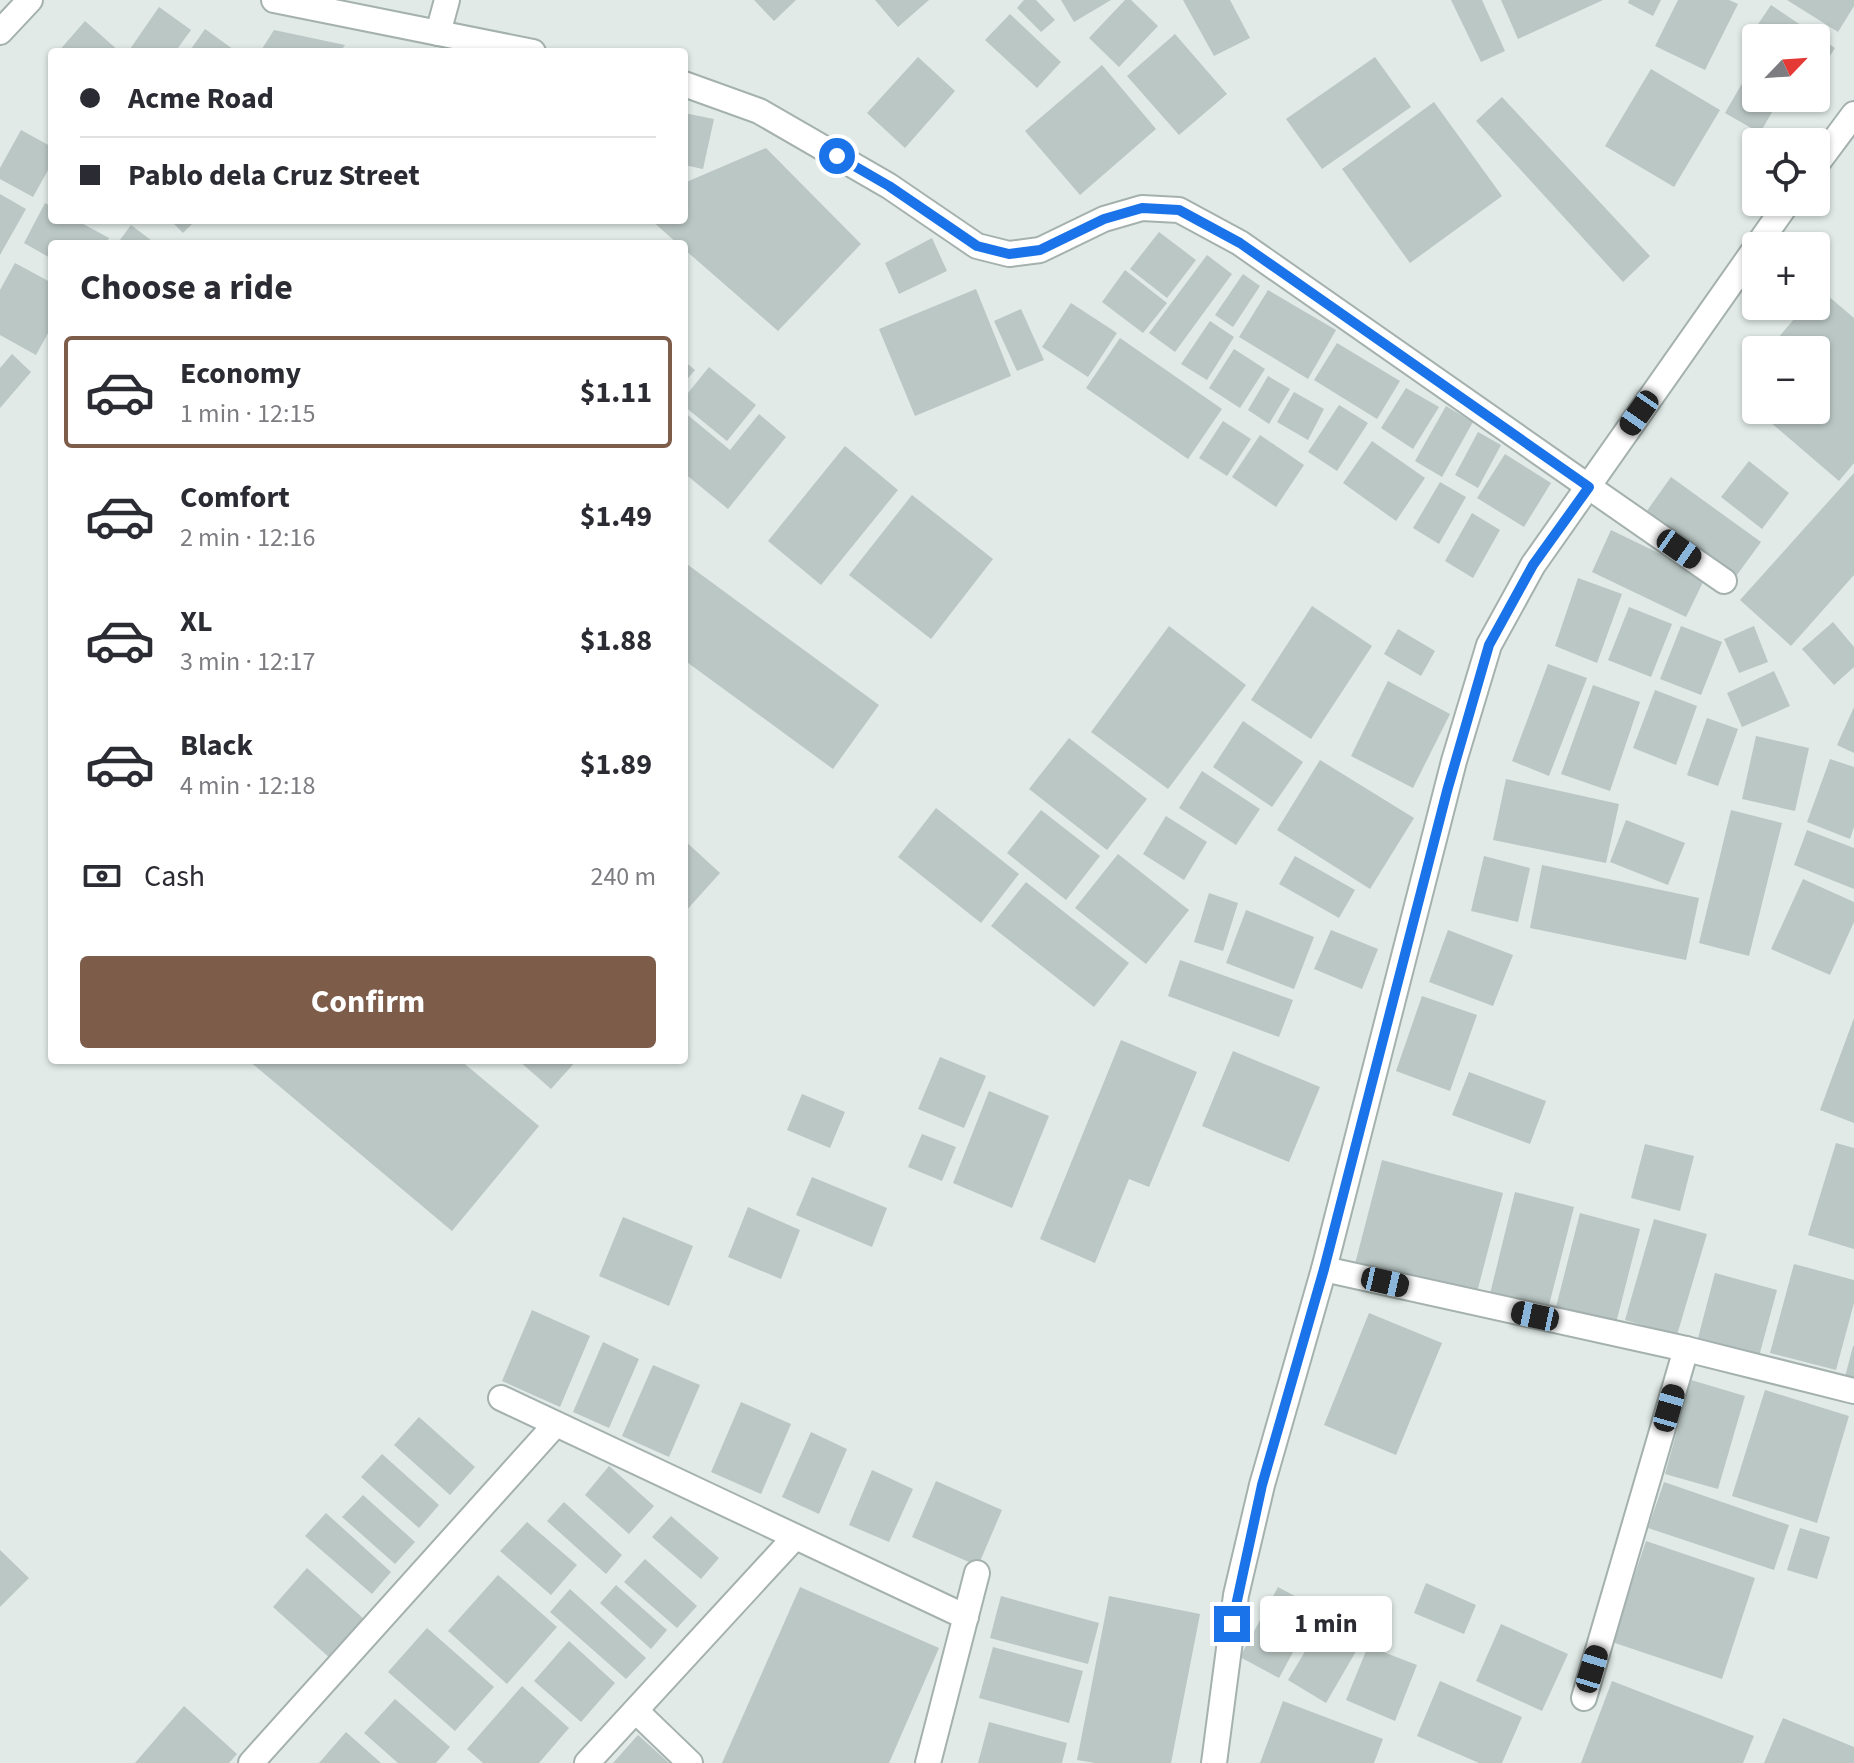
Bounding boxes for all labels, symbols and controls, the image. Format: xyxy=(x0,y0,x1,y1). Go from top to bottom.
north arrow xyxy=(1742,24,1830,112)
map controls xyxy=(1742,24,1830,424)
text: Acme Road xyxy=(128,77,274,120)
button: locate xyxy=(1742,128,1830,216)
route start xyxy=(819,138,855,174)
text: Pablo dela Cruz Street xyxy=(128,154,420,197)
button: + xyxy=(1742,232,1830,320)
text: Choose a ride xyxy=(80,262,293,313)
button: − xyxy=(1742,336,1830,424)
text: Economy xyxy=(180,352,301,395)
icon: car xyxy=(84,356,156,428)
text: $1.11 xyxy=(580,371,652,414)
car xyxy=(1615,386,1663,440)
text: 1 min · 12:15 xyxy=(180,395,315,432)
text: Comfort xyxy=(180,476,290,519)
icon: car xyxy=(84,480,156,552)
text: $1.49 xyxy=(580,495,652,538)
text: 2 min · 12:16 xyxy=(180,519,315,556)
car xyxy=(1652,525,1706,573)
text: XL xyxy=(180,600,213,643)
icon: car xyxy=(84,604,156,676)
text: $1.88 xyxy=(580,619,652,662)
text: 3 min · 12:17 xyxy=(180,643,315,680)
text: Black xyxy=(180,724,253,767)
icon: car xyxy=(84,728,156,800)
text: $1.89 xyxy=(580,743,652,786)
text: 4 min · 12:18 xyxy=(180,767,315,804)
icon: cash xyxy=(80,854,124,898)
text: Cash xyxy=(144,855,205,898)
text: 240 m xyxy=(590,858,656,895)
button: Confirm xyxy=(80,956,656,1048)
car xyxy=(1359,1265,1411,1299)
car xyxy=(1509,1299,1561,1333)
car xyxy=(1651,1382,1687,1434)
callout: 1 min xyxy=(1260,1596,1392,1652)
text: 1 min xyxy=(1294,1605,1358,1642)
route end xyxy=(1214,1606,1250,1642)
car xyxy=(1574,1643,1610,1695)

